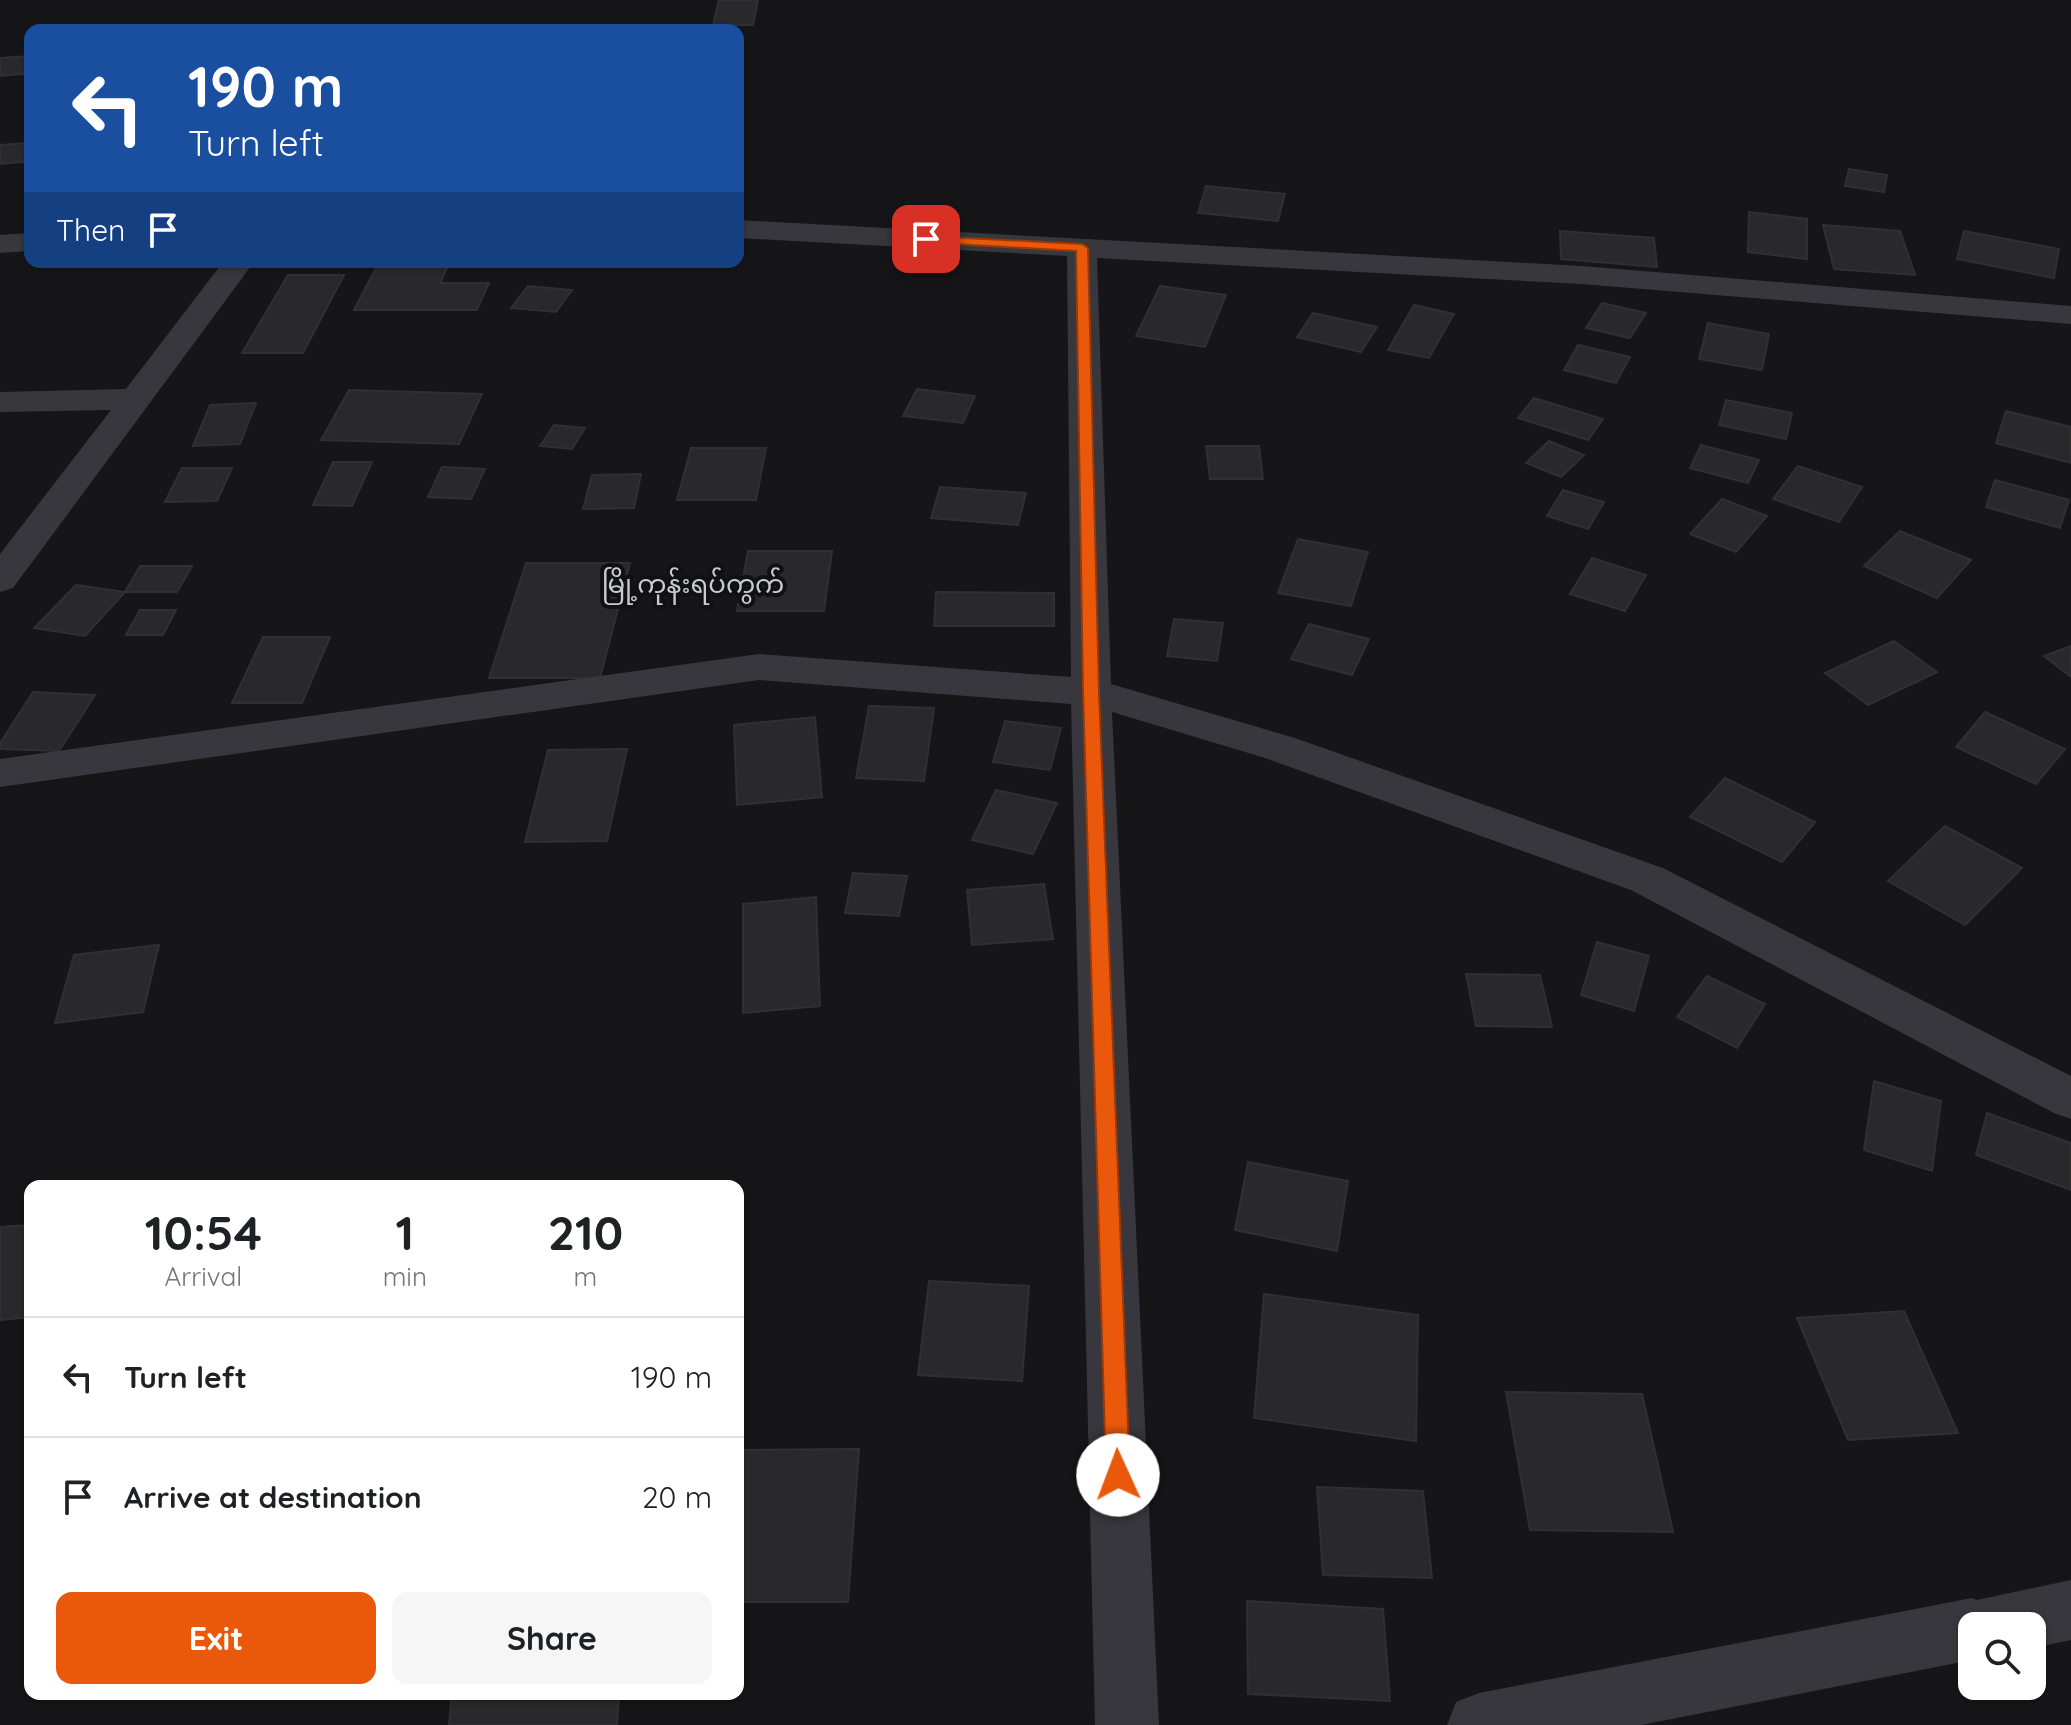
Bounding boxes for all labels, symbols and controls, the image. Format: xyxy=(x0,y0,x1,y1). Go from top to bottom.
text: 190 m xyxy=(188,51,343,121)
icon: left xyxy=(56,56,160,160)
text: Turn left xyxy=(188,120,324,165)
pin xyxy=(892,205,960,273)
icon: arrive xyxy=(141,208,185,252)
text: Then xyxy=(56,211,125,249)
icon: arrive xyxy=(904,217,948,261)
district label: မြို့ကုန်းရပ်ကွက် xyxy=(602,567,784,605)
text: 10:54 xyxy=(145,1202,262,1262)
text: 1 xyxy=(395,1202,414,1262)
text: 210 xyxy=(548,1202,623,1262)
text: Arrival xyxy=(164,1260,242,1293)
text: min xyxy=(383,1260,427,1293)
text: m xyxy=(574,1260,597,1293)
icon: left xyxy=(56,1355,100,1399)
text: Turn left xyxy=(124,1358,247,1396)
text: 190 m xyxy=(631,1358,712,1396)
position arrow xyxy=(1076,1433,1160,1517)
icon: arrive xyxy=(56,1475,100,1519)
text: Arrive at destination xyxy=(124,1478,422,1516)
text: 20 m xyxy=(642,1478,712,1516)
button: Exit xyxy=(56,1592,376,1684)
button: Share xyxy=(392,1592,712,1684)
map controls xyxy=(1958,1612,2046,1700)
button: search xyxy=(1958,1612,2046,1700)

